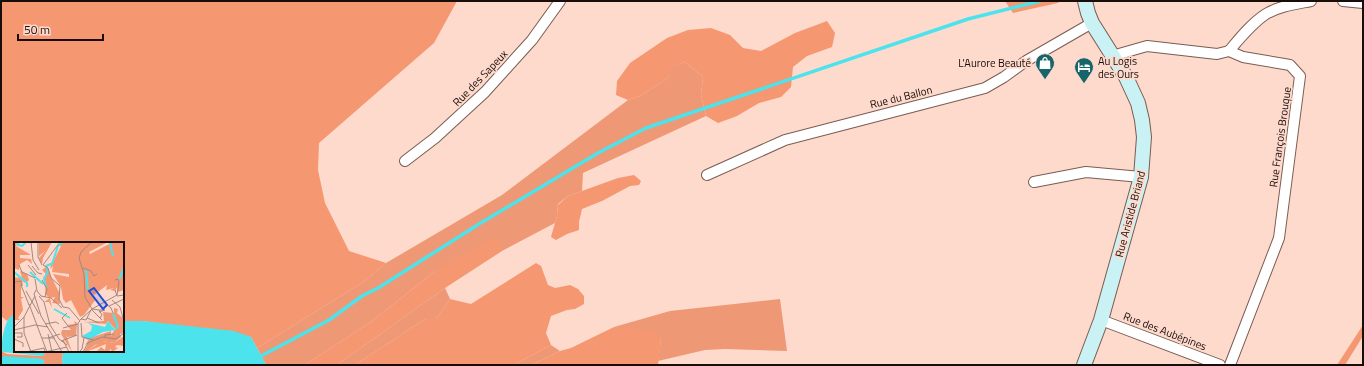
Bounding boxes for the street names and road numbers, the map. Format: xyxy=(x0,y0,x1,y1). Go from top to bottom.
street label: Rue des Sapeux xyxy=(449,46,511,110)
street label: Rue du Ballon xyxy=(868,82,934,112)
street label: Rue François Brouque xyxy=(1265,85,1295,188)
street label: Rue Aristide Briand xyxy=(1111,169,1149,259)
street label: Rue des Aubépines xyxy=(1121,308,1209,354)

